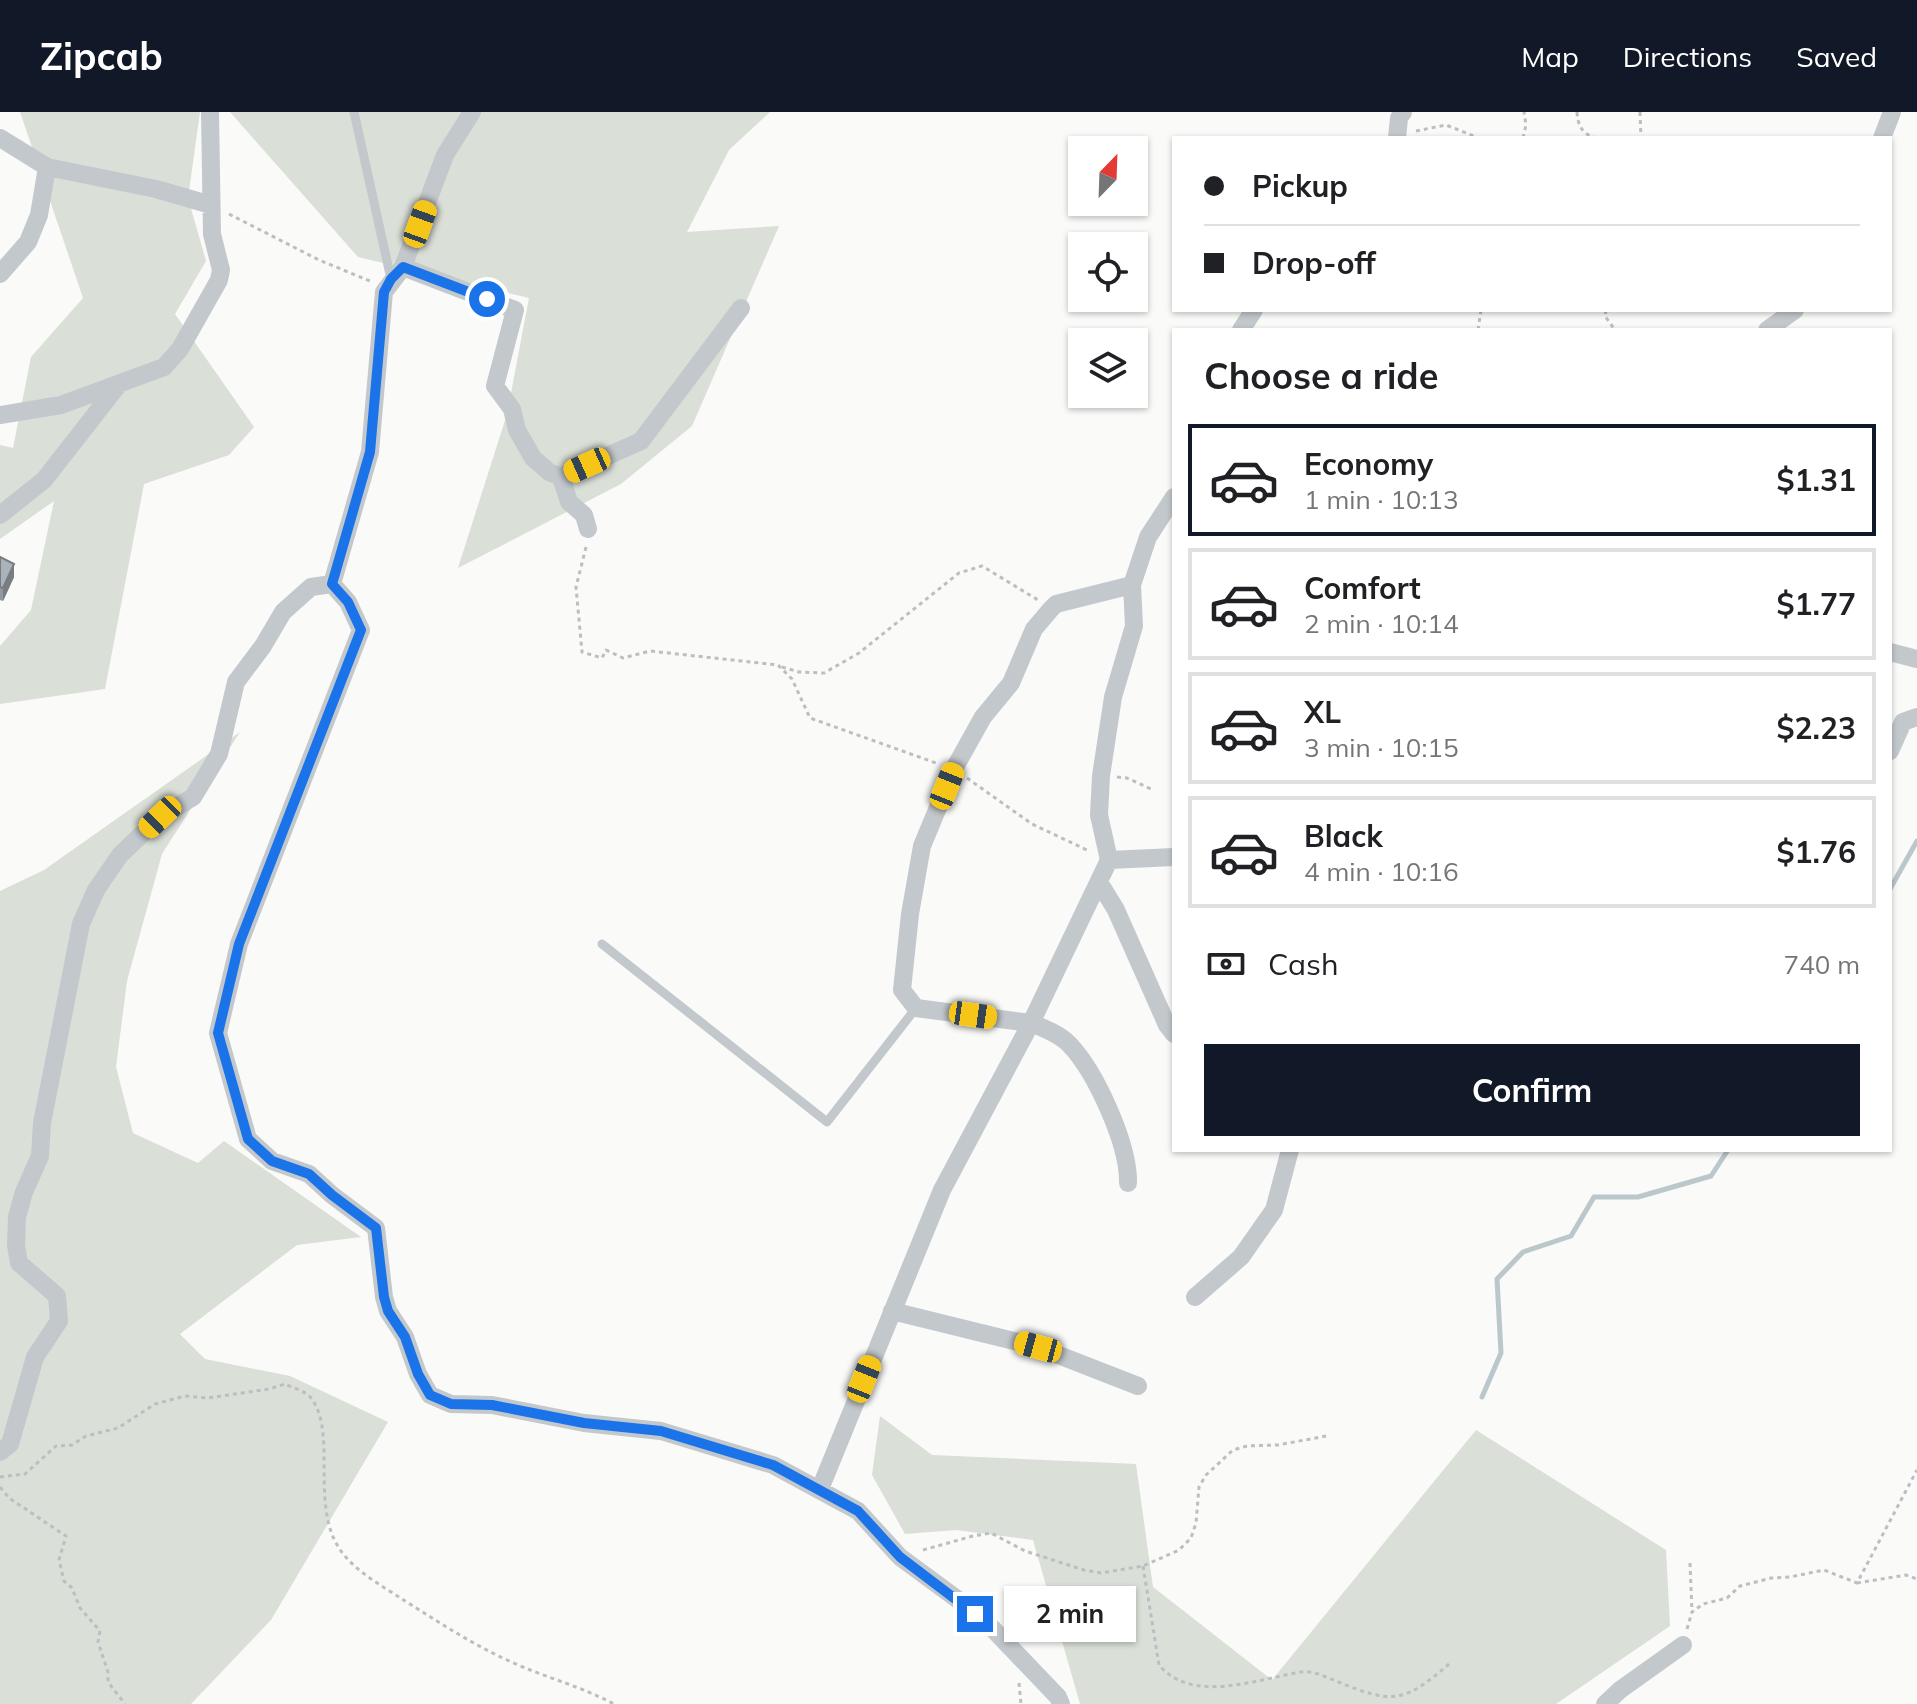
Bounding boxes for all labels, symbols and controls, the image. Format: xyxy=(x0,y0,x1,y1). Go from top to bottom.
text: Zipcab xyxy=(40,32,163,80)
text: Map xyxy=(1521,39,1579,74)
text: Directions xyxy=(1623,39,1752,74)
text: Saved xyxy=(1796,39,1877,74)
north arrow xyxy=(1068,136,1148,216)
map controls xyxy=(1068,136,1148,408)
text: Pickup xyxy=(1252,167,1348,205)
car xyxy=(401,197,439,251)
button: locate xyxy=(1068,232,1148,312)
text: Drop-off xyxy=(1252,244,1376,282)
route start xyxy=(469,281,505,317)
button: layers xyxy=(1068,328,1148,408)
text: Choose a ride xyxy=(1204,353,1438,398)
car xyxy=(560,444,614,486)
icon: car xyxy=(1208,444,1280,516)
text: Economy xyxy=(1304,445,1433,483)
text: $1.31 xyxy=(1777,461,1856,499)
text: 1 min · 10:13 xyxy=(1304,483,1459,516)
icon: car xyxy=(1208,568,1280,640)
text: Comfort xyxy=(1304,569,1421,607)
text: $1.77 xyxy=(1777,585,1856,623)
text: 2 min · 10:14 xyxy=(1304,607,1459,640)
icon: car xyxy=(1208,692,1280,764)
text: XL xyxy=(1304,693,1341,731)
text: $2.23 xyxy=(1777,709,1856,747)
text: 3 min · 10:15 xyxy=(1304,731,1459,764)
car xyxy=(927,759,967,813)
car xyxy=(134,792,186,842)
icon: car xyxy=(1208,816,1280,888)
text: Black xyxy=(1304,817,1383,855)
text: $1.76 xyxy=(1777,833,1856,871)
text: 4 min · 10:16 xyxy=(1304,855,1459,888)
icon: cash xyxy=(1204,942,1248,986)
text: Cash xyxy=(1268,945,1339,983)
text: 740 m xyxy=(1784,948,1860,981)
car xyxy=(948,1000,998,1030)
button: Confirm xyxy=(1204,1044,1860,1136)
car xyxy=(1012,1329,1064,1365)
car xyxy=(844,1352,884,1406)
callout: 2 min xyxy=(1003,1586,1135,1642)
route end xyxy=(957,1596,993,1632)
text: 2 min xyxy=(1036,1597,1104,1630)

